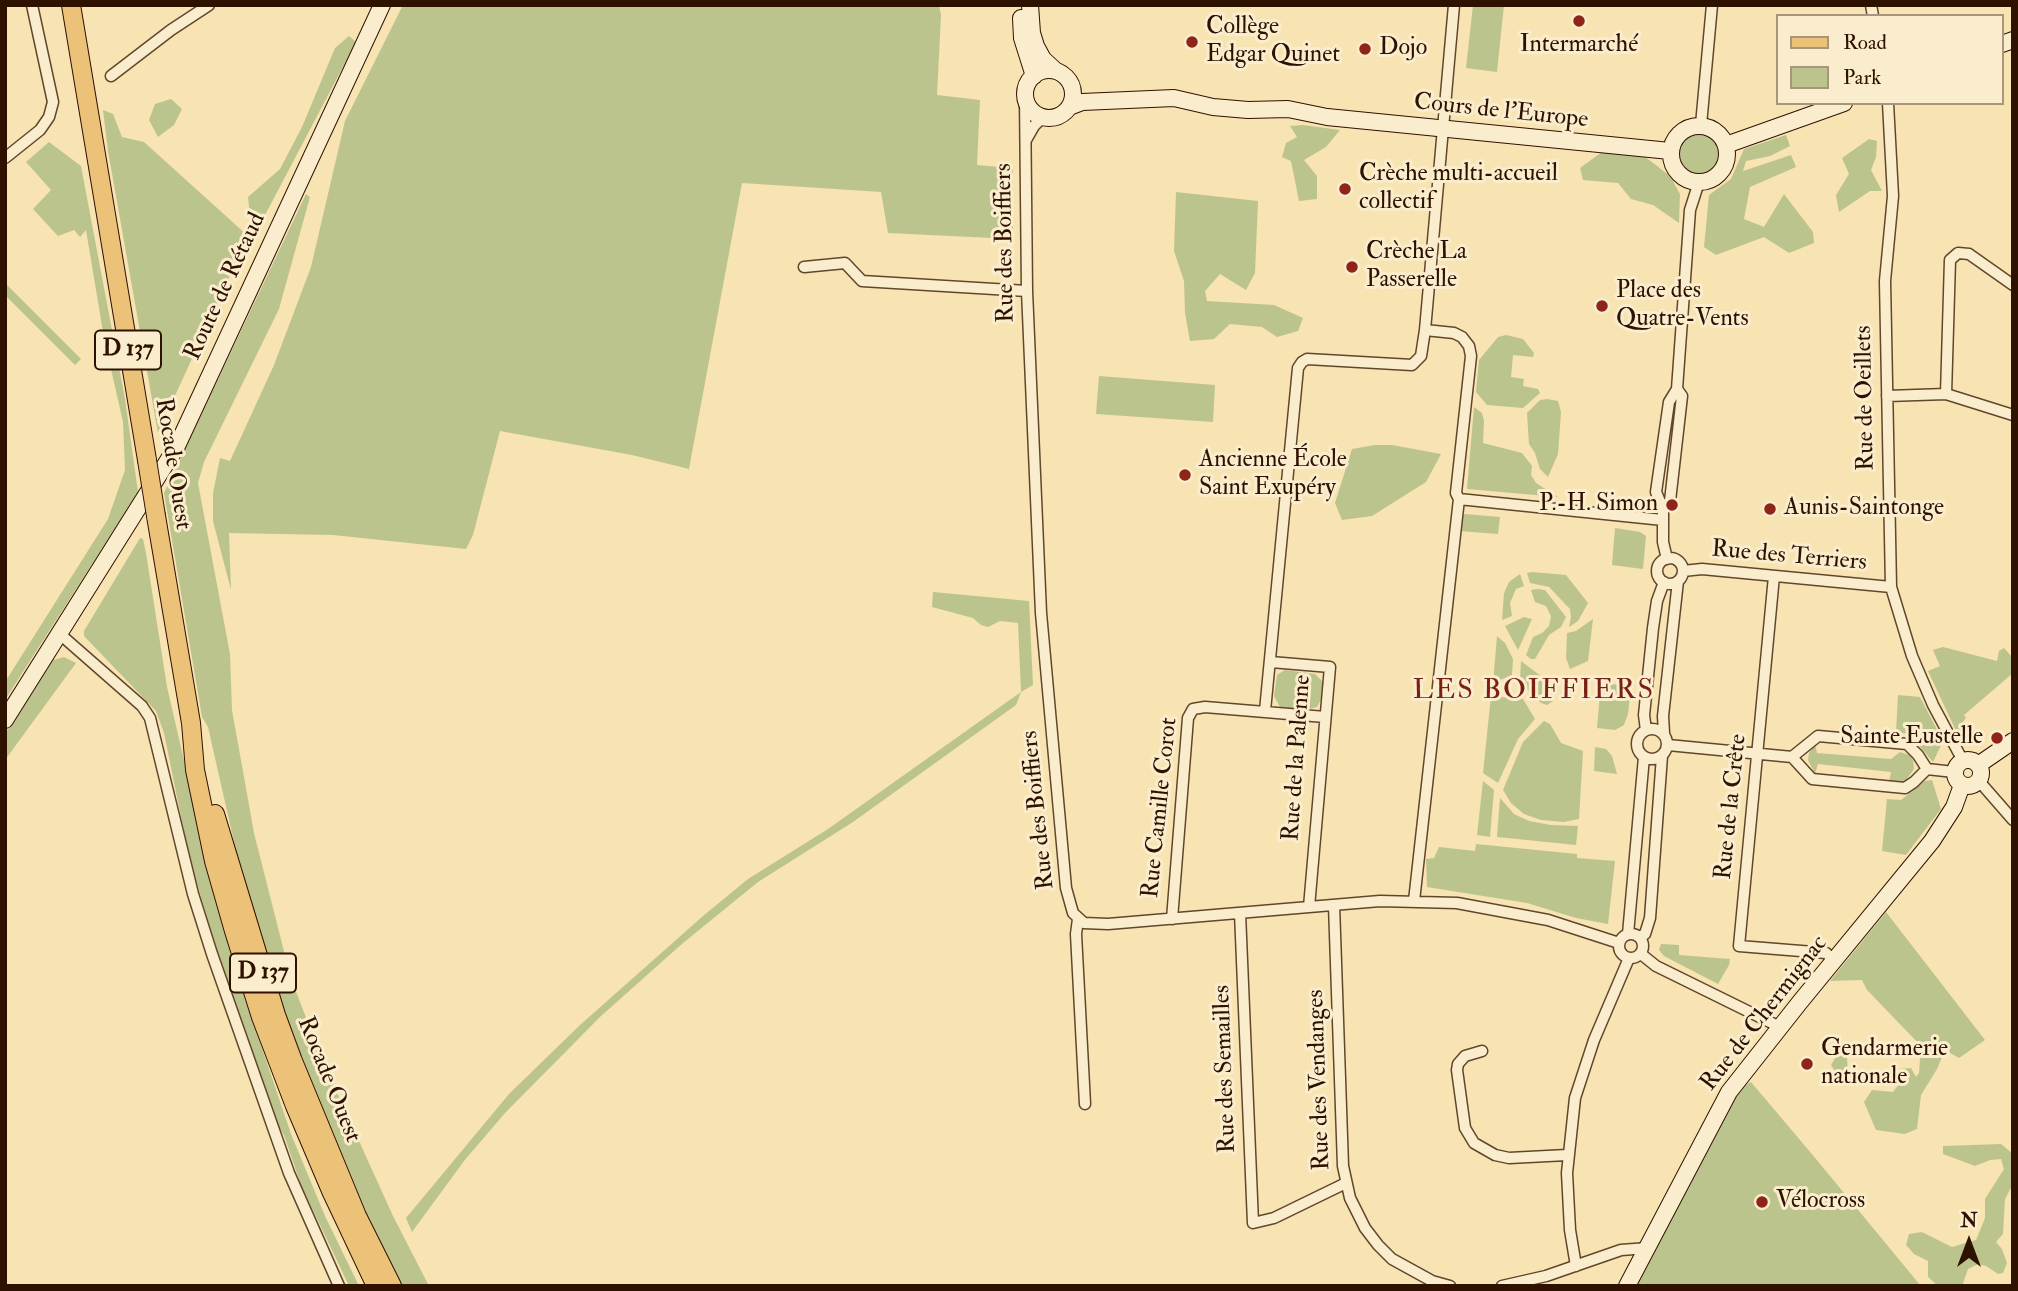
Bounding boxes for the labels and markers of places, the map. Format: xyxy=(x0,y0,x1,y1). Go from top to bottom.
marker: Intermarché xyxy=(1571,13,1587,29)
place label: Collège Edgar Quinet xyxy=(1206,14,1340,70)
place label: Intermarché xyxy=(1520,32,1638,60)
marker: Collège Edgar Quinet xyxy=(1184,34,1200,50)
place label: Dojo xyxy=(1379,35,1427,63)
marker: Dojo xyxy=(1357,41,1373,57)
place label: Crèche multi-accueil collectif xyxy=(1359,161,1558,217)
marker: Crèche multi-accueil collectif xyxy=(1337,181,1353,197)
place label: Crèche La Passerelle xyxy=(1366,239,1467,295)
marker: Crèche La Passerelle xyxy=(1344,259,1360,275)
place label: Place des Quatre-Vents xyxy=(1616,278,1749,334)
marker: Place des Quatre-Vents xyxy=(1594,298,1610,314)
place label: Ancienne École Saint Exupéry xyxy=(1199,447,1347,503)
marker: Ancienne École Saint Exupéry xyxy=(1177,467,1193,483)
place label: P.-H. Simon xyxy=(1539,491,1658,519)
place label: Aunis-Saintonge xyxy=(1784,495,1944,523)
marker: P.-H. Simon xyxy=(1664,497,1680,513)
marker: Aunis-Saintonge xyxy=(1762,501,1778,517)
place label: Sainte Eustelle xyxy=(1840,724,1983,752)
marker: Sainte Eustelle xyxy=(1989,730,2005,746)
place label: Gendarmerie nationale xyxy=(1821,1036,1948,1092)
marker: Gendarmerie nationale xyxy=(1799,1056,1815,1072)
place label: Vélocross xyxy=(1776,1188,1865,1216)
marker: Vélocross xyxy=(1754,1194,1770,1210)

